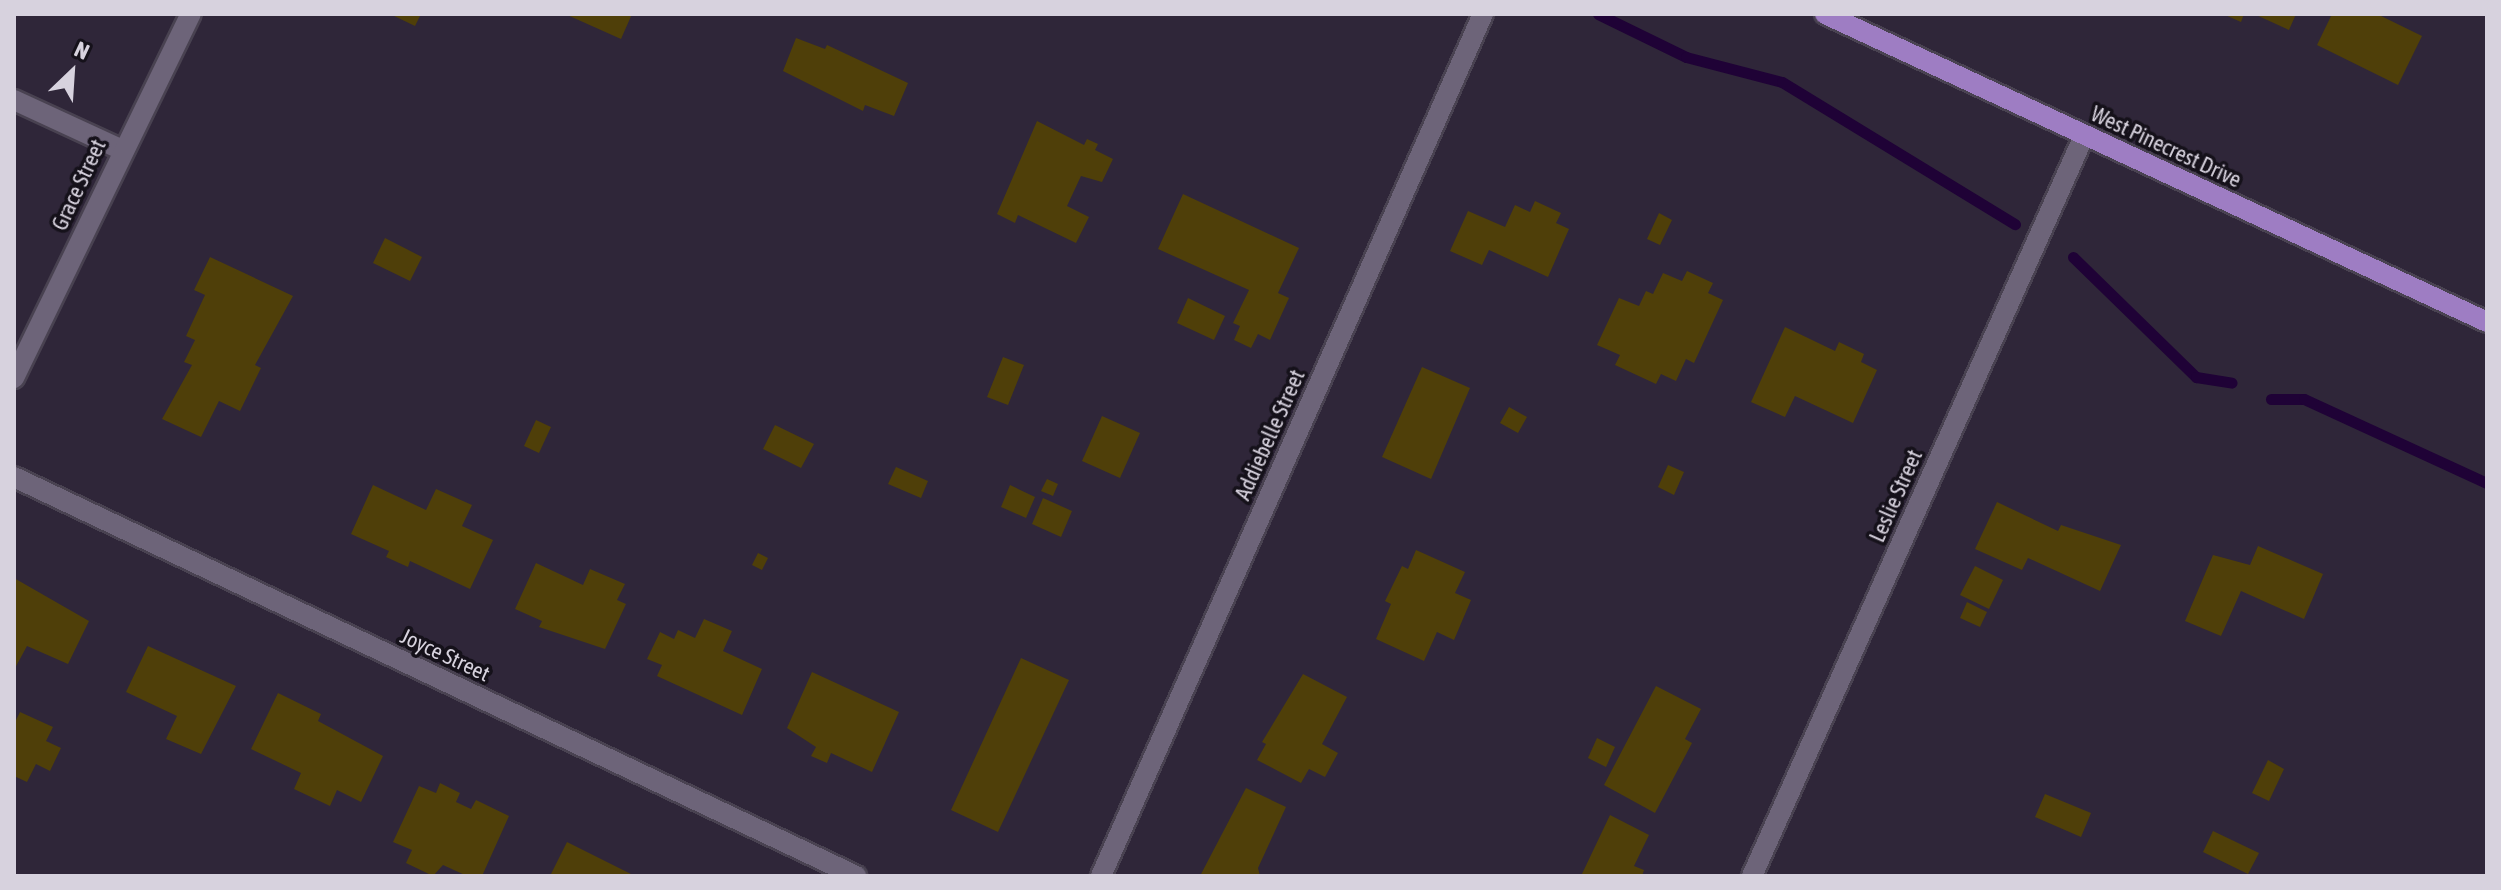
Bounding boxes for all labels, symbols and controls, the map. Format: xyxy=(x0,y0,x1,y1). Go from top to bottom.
north arrow xyxy=(32,32,112,112)
text: N xyxy=(71,36,94,65)
street label: West Pinecrest Drive xyxy=(2087,101,2245,193)
street label: Grace Street xyxy=(46,135,112,235)
street label: Addiebelle Street xyxy=(1230,366,1310,504)
street label: Leslie Street xyxy=(1864,446,1928,546)
street label: Joyce Street xyxy=(396,623,494,687)

